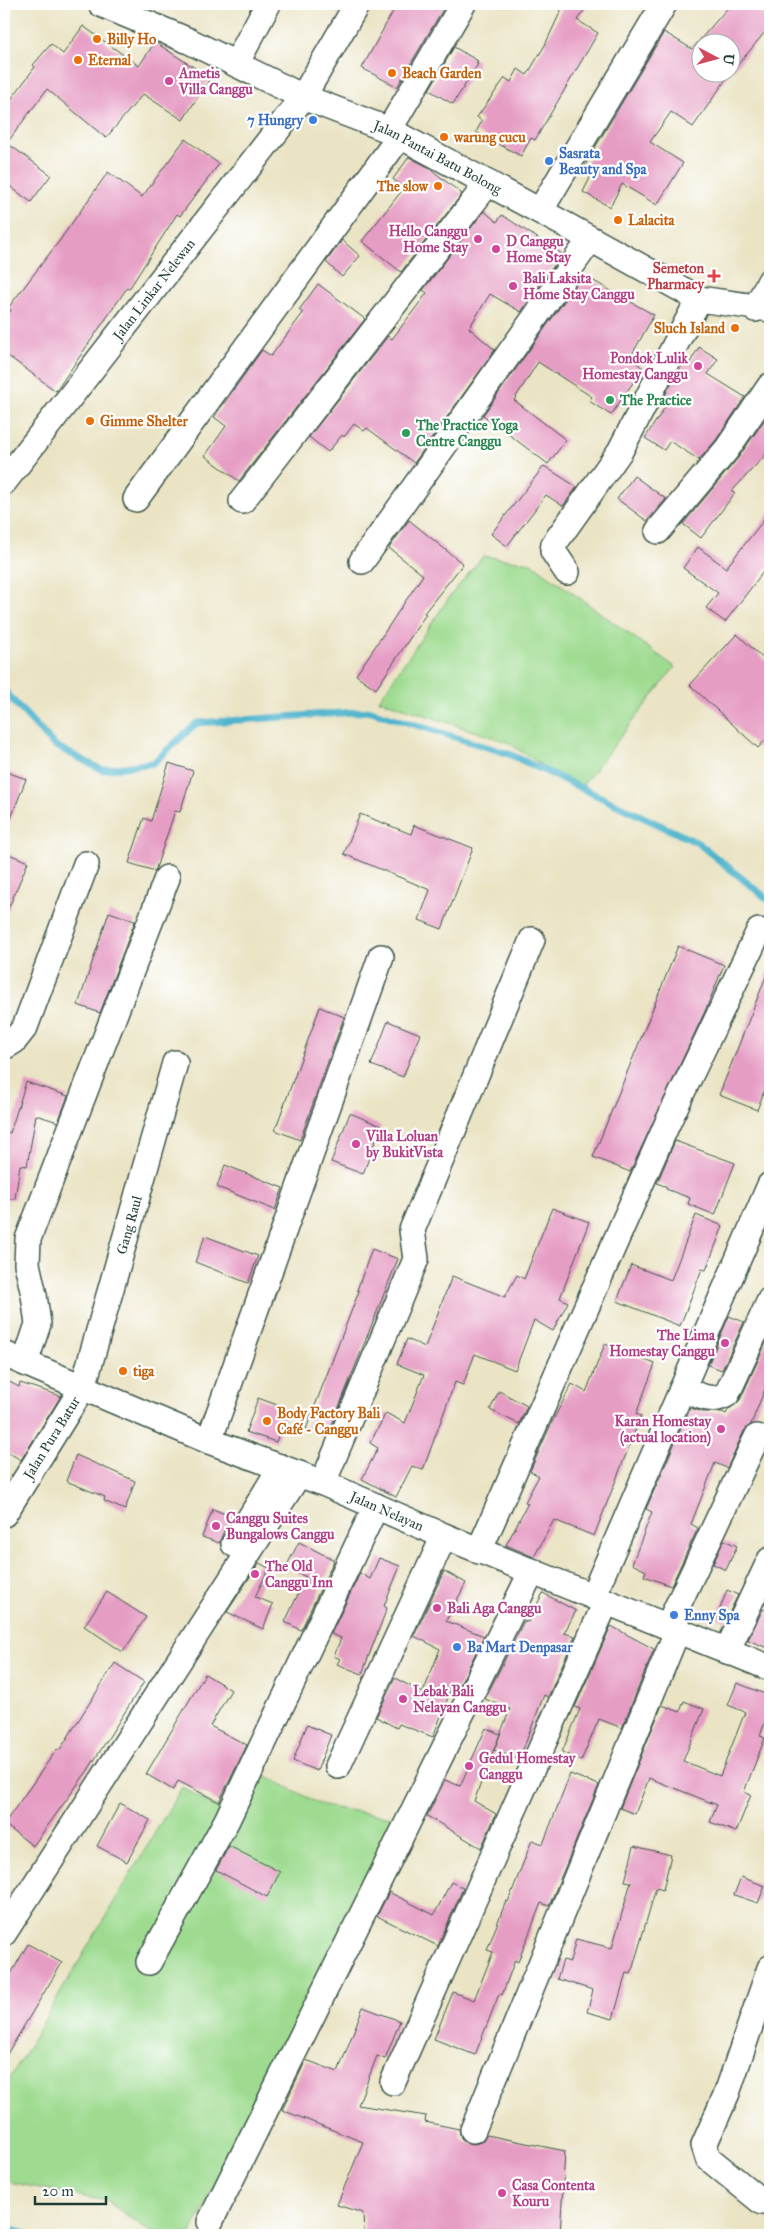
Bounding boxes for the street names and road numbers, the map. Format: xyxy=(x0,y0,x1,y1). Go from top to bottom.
street label: Jalan Pantai Batu Bolong xyxy=(369,116,505,198)
street label: Jalan Linkar Nelewan xyxy=(108,235,199,346)
street label: Gang Raul xyxy=(113,1193,145,1256)
street label: Jalan Pura Batur xyxy=(18,1392,84,1484)
street label: Jalan Nelayan xyxy=(345,1487,427,1535)

